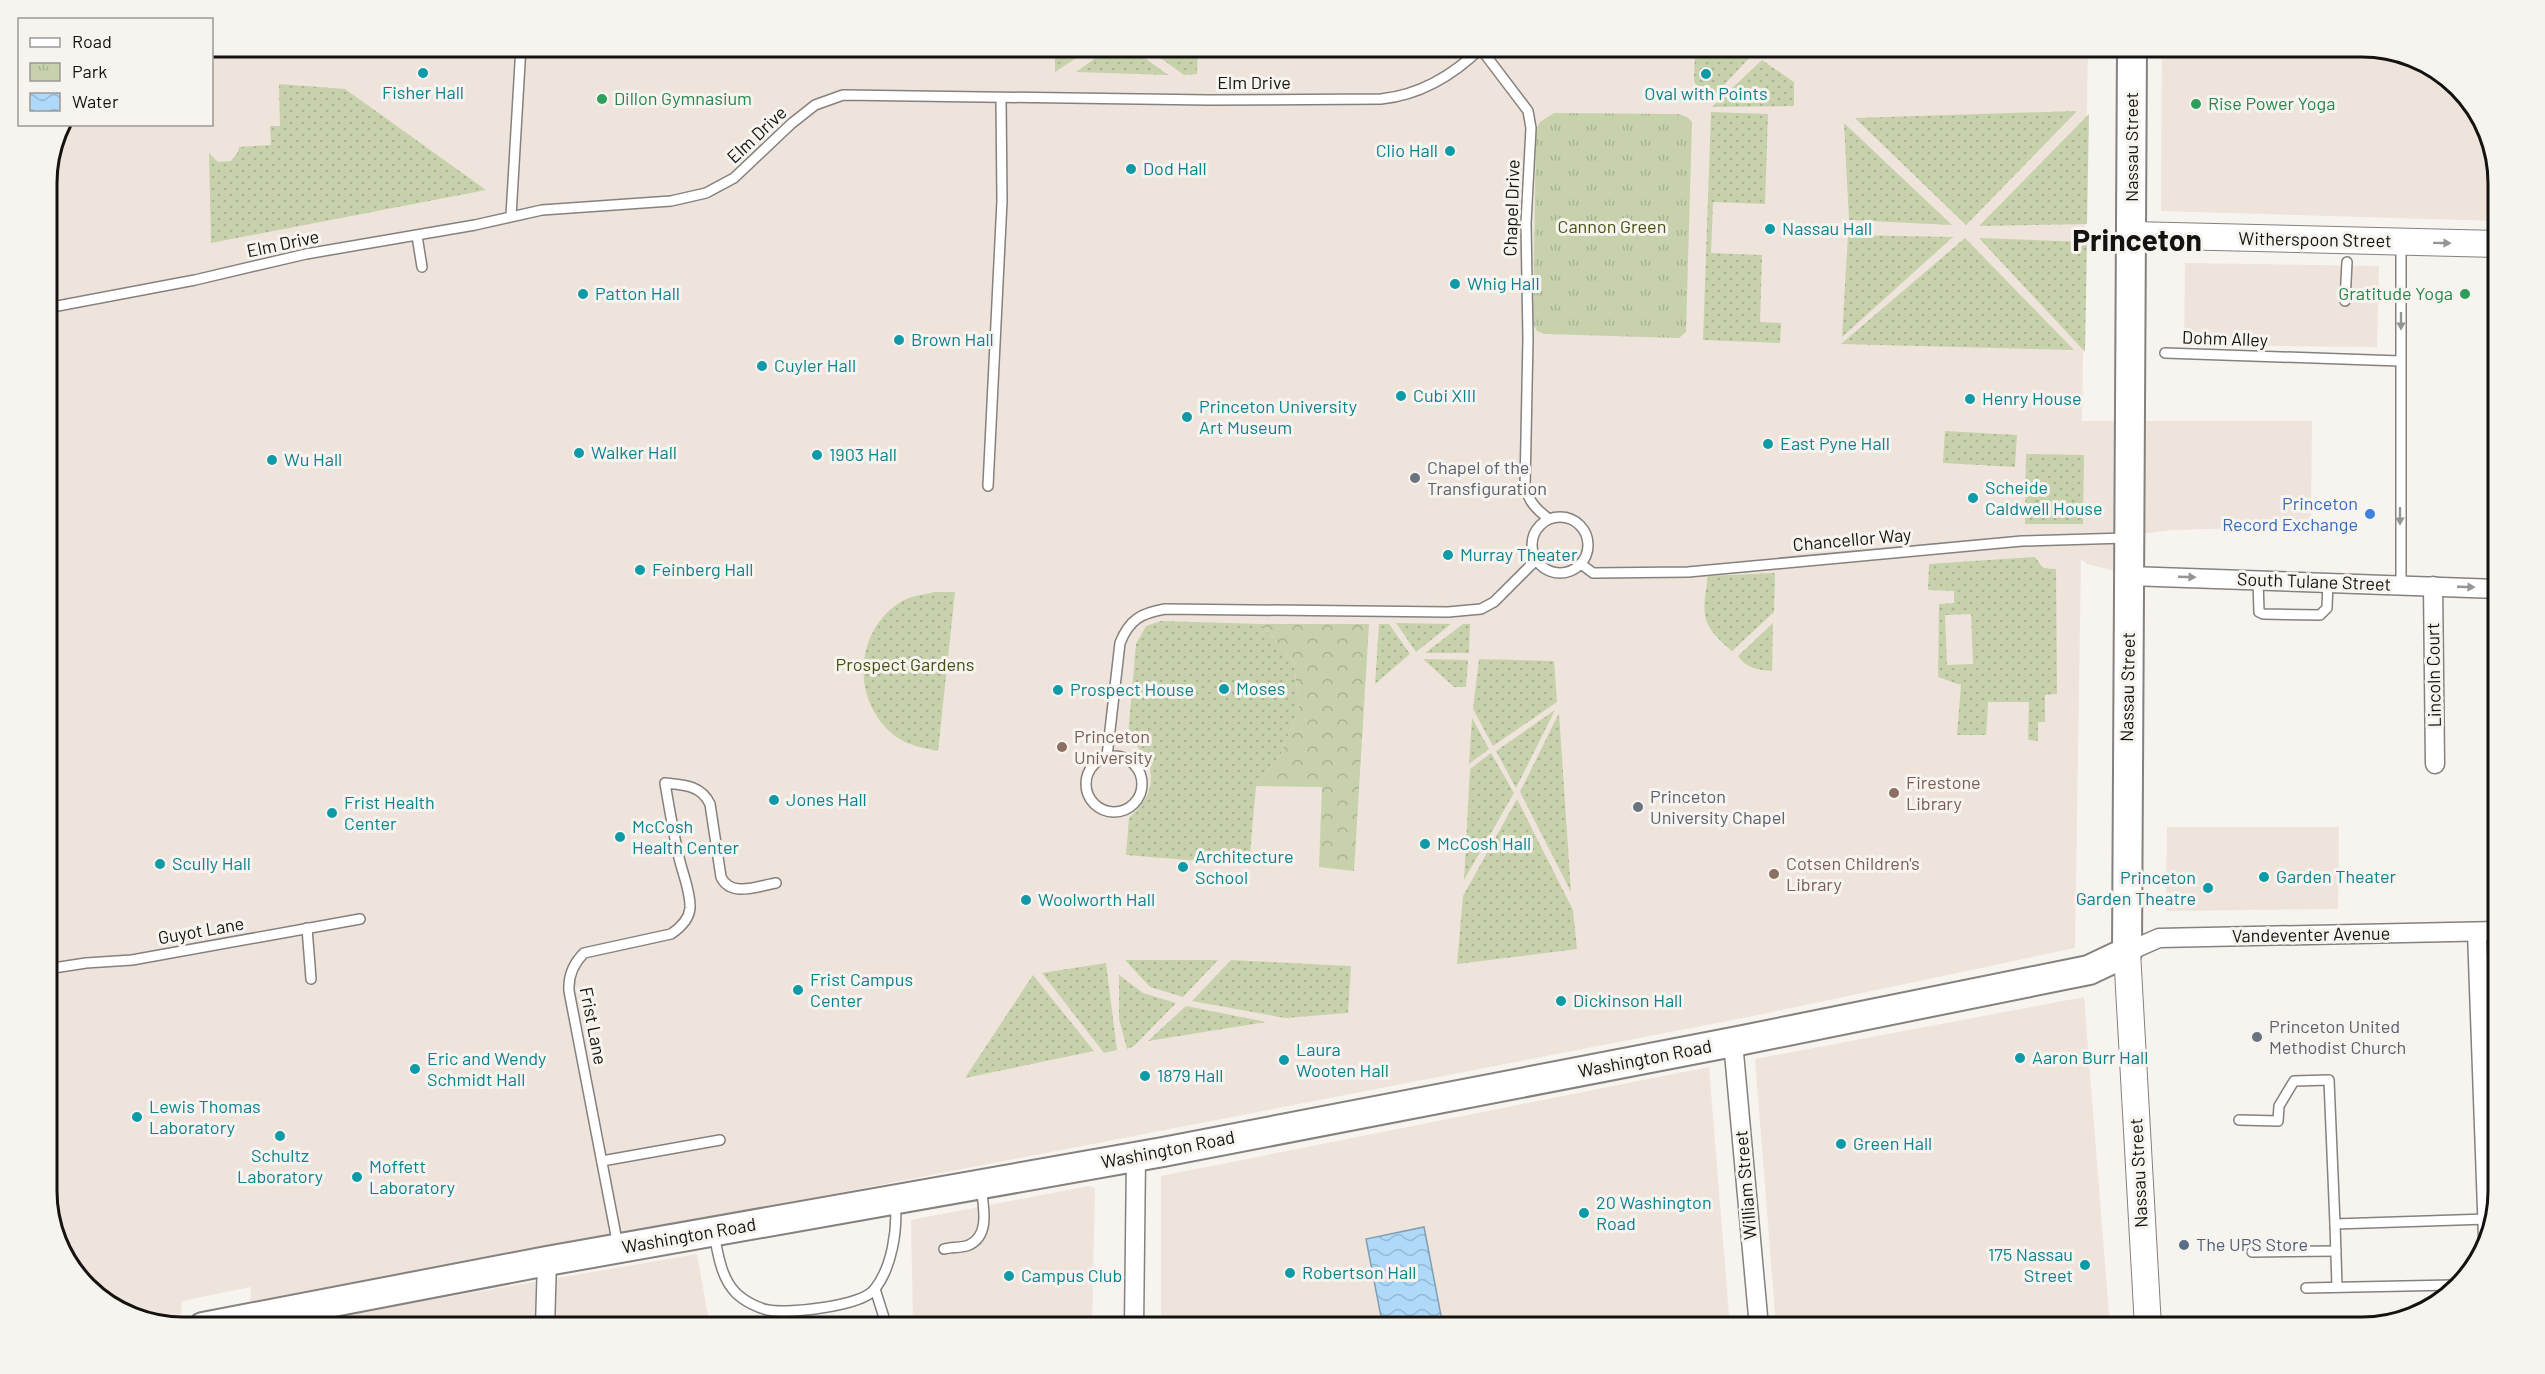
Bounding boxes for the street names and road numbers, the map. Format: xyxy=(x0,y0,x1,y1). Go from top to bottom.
street label: Elm Drive xyxy=(1217,71,1291,93)
street label: Nassau Street xyxy=(2120,92,2142,202)
street label: Elm Drive xyxy=(722,101,791,167)
street label: Chapel Drive xyxy=(1498,159,1524,257)
street label: Elm Drive xyxy=(244,225,321,261)
street label: Witherspoon Street xyxy=(2238,227,2392,251)
street label: Dohm Alley xyxy=(2182,326,2268,350)
street label: Chancellor Way xyxy=(1792,523,1912,555)
street label: South Tulane Street xyxy=(2237,567,2391,595)
street label: Lincoln Court xyxy=(2421,622,2445,728)
street label: Nassau Street xyxy=(2115,632,2139,742)
street label: Guyot Lane xyxy=(156,912,246,948)
street label: Vandeventer Avenue xyxy=(2232,922,2390,946)
street label: Frist Lane xyxy=(576,985,612,1066)
street label: Washington Road xyxy=(1576,1034,1713,1082)
street label: Nassau Street xyxy=(2124,1118,2152,1229)
street label: Washington Road xyxy=(1099,1125,1236,1173)
street label: William Street xyxy=(1729,1129,1761,1241)
street label: Washington Road xyxy=(620,1212,758,1258)

